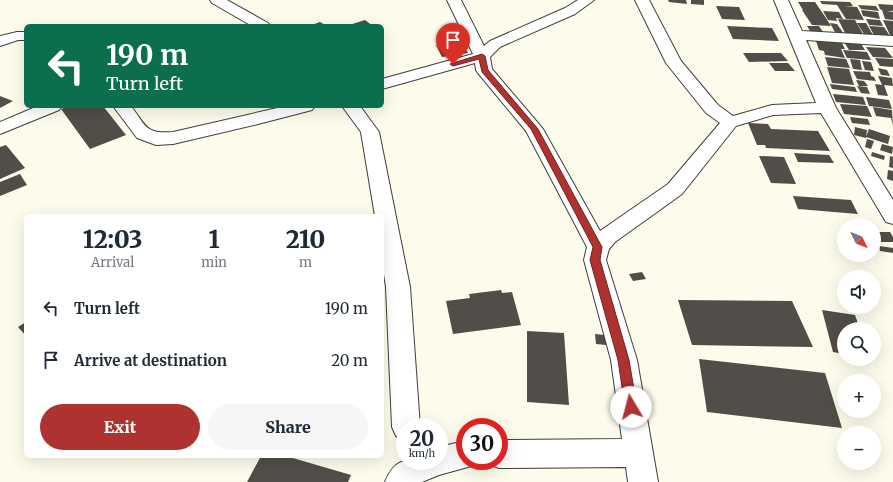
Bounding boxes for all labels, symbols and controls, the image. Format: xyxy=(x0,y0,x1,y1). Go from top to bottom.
pin xyxy=(436,23,470,64)
icon: arrive xyxy=(442,29,464,51)
text: 190 m xyxy=(106,37,188,73)
icon: left xyxy=(40,40,92,92)
text: Turn left xyxy=(106,72,183,95)
north arrow xyxy=(837,218,881,262)
map controls xyxy=(837,218,881,470)
text: 12:03 xyxy=(83,224,143,255)
text: 1 xyxy=(209,224,220,255)
text: 210 xyxy=(286,224,325,255)
text: Arrival xyxy=(91,254,134,271)
text: min xyxy=(201,254,227,271)
text: m xyxy=(299,254,312,271)
button: sound xyxy=(837,270,881,314)
icon: left xyxy=(40,297,62,319)
text: Turn left xyxy=(74,299,140,318)
text: 190 m xyxy=(325,299,368,318)
button: search xyxy=(837,322,881,366)
icon: arrive xyxy=(40,349,62,371)
text: Arrive at destination xyxy=(74,351,227,370)
text: 20 m xyxy=(331,351,368,370)
button: + xyxy=(837,374,881,418)
position arrow xyxy=(610,386,652,428)
button: Exit xyxy=(40,404,200,450)
button: Share xyxy=(208,404,368,450)
speed limit sign: 30 xyxy=(456,418,508,470)
text: 20 xyxy=(410,426,434,451)
button: − xyxy=(837,426,881,470)
text: km/h xyxy=(409,447,435,460)

